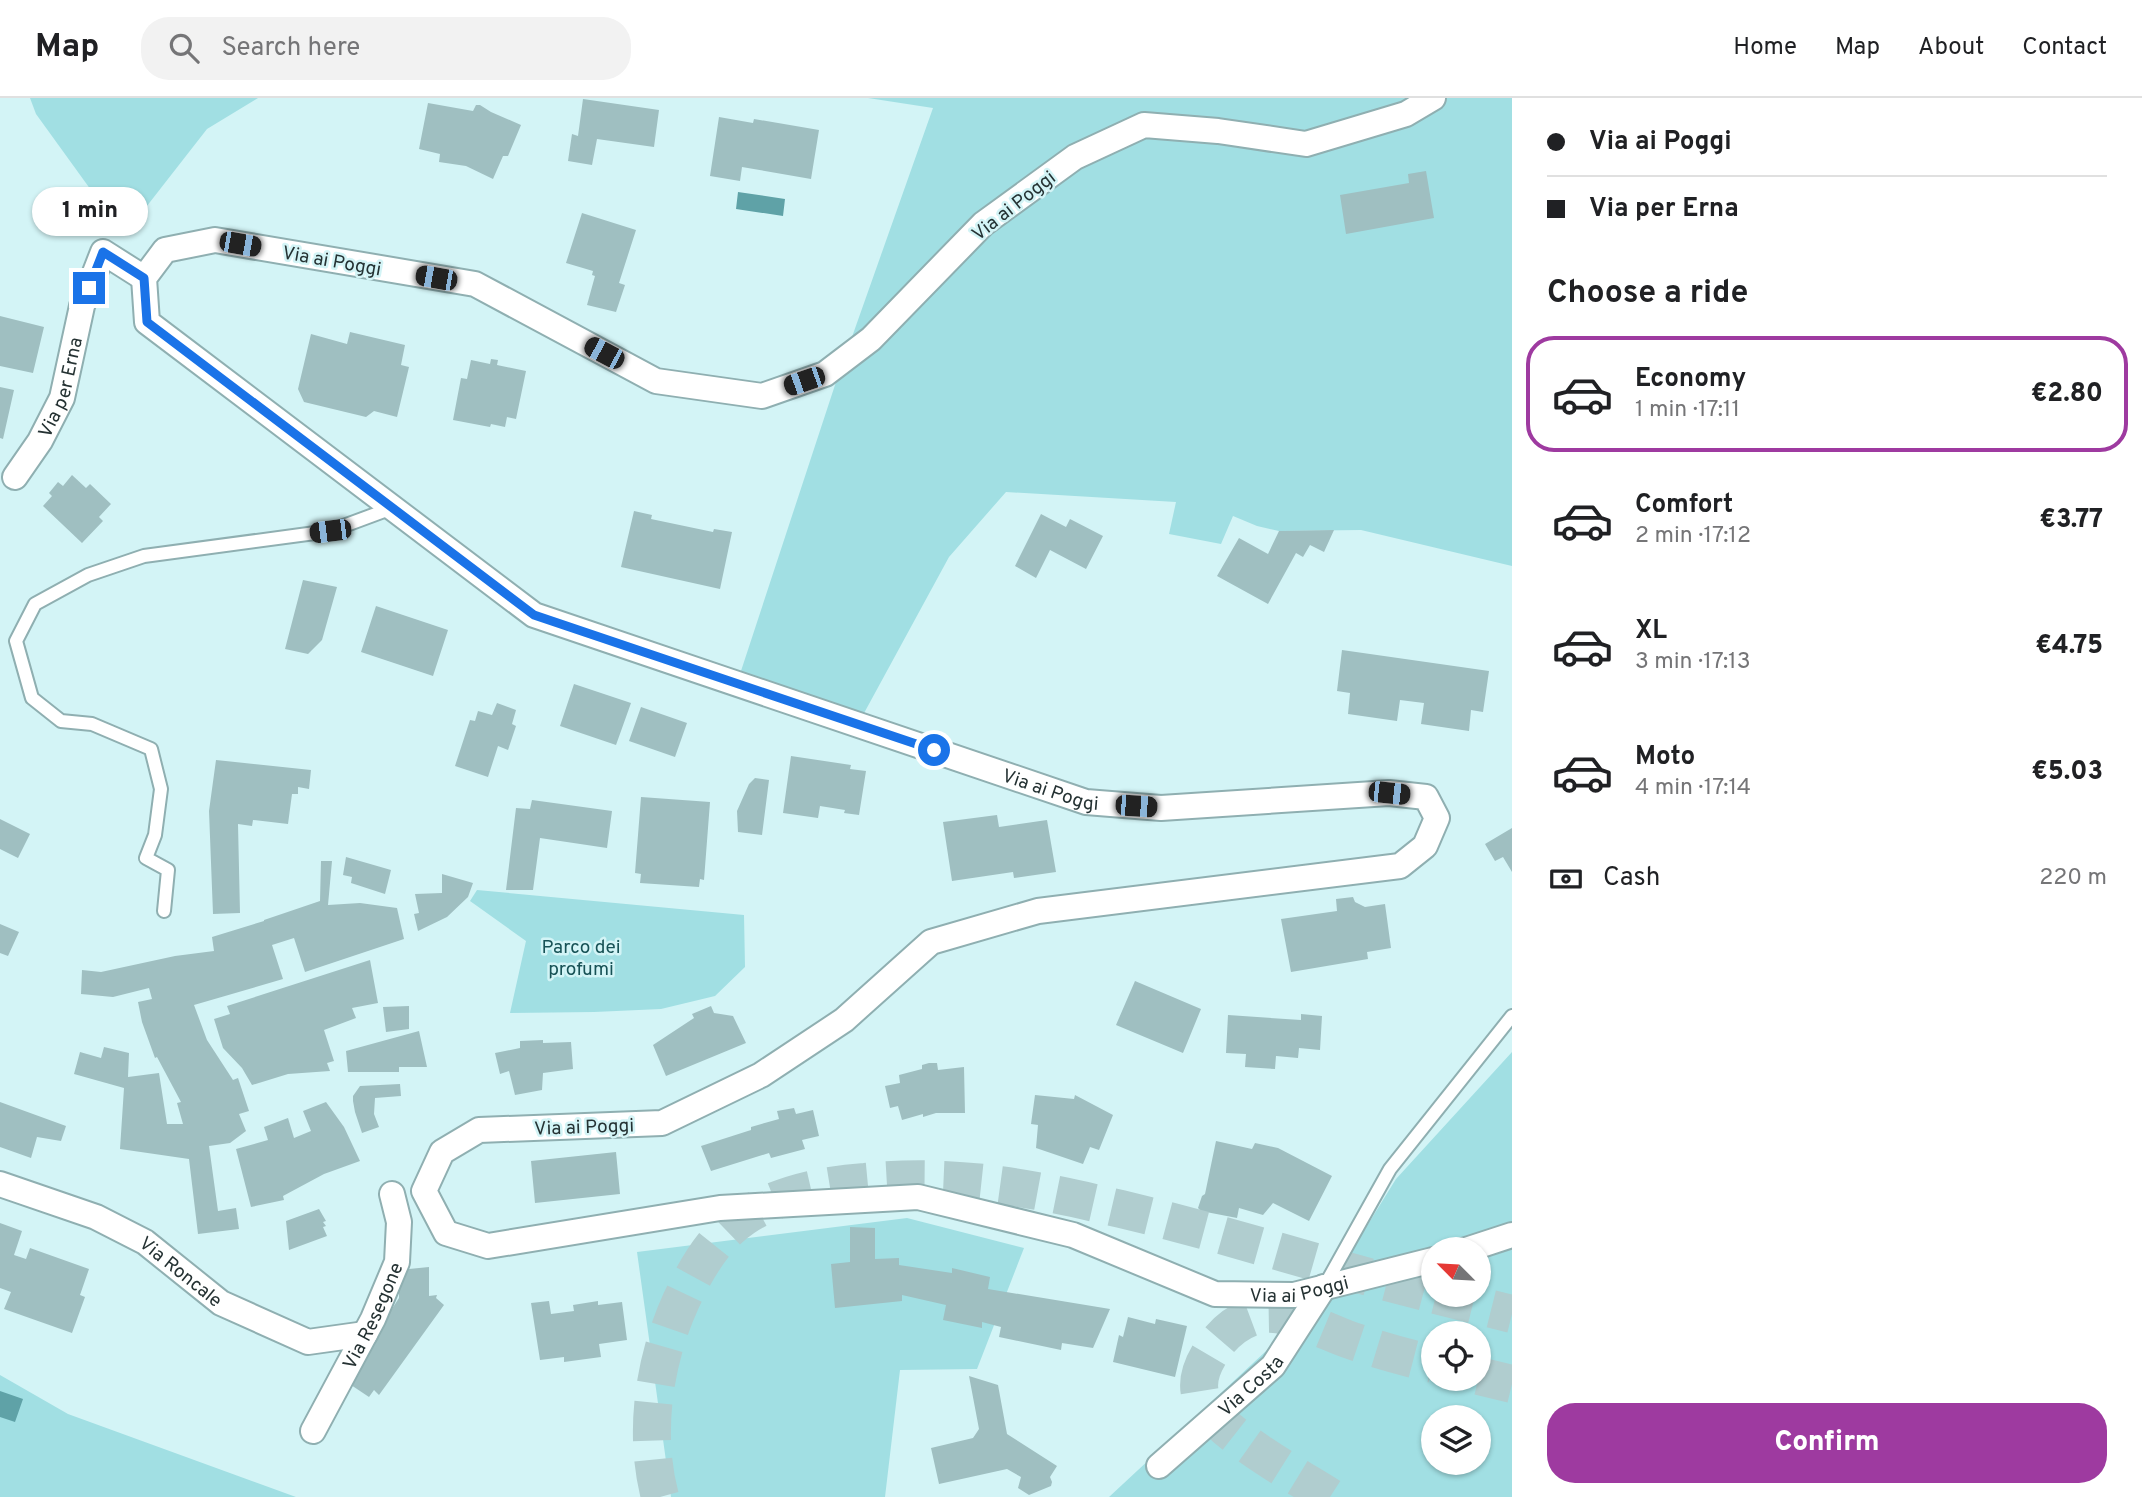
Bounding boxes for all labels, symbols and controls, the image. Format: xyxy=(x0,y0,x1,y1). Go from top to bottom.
search box xyxy=(141,17,631,80)
text: Map xyxy=(35,27,99,69)
icon: search xyxy=(165,29,203,67)
text: Search here xyxy=(221,32,360,65)
text: Home xyxy=(1733,33,1797,63)
text: Map xyxy=(1835,33,1880,63)
text: About xyxy=(1918,33,1984,63)
text: Contact xyxy=(2022,33,2107,63)
text: Via ai Poggi xyxy=(1589,126,1732,159)
street label: Via ai Poggi xyxy=(967,166,1061,247)
callout: 1 min xyxy=(31,186,147,236)
text: Via per Erna xyxy=(1589,193,1739,226)
text: 1 min xyxy=(62,197,118,226)
car xyxy=(218,230,263,258)
street label: Via ai Poggi xyxy=(280,241,383,282)
car xyxy=(414,264,459,292)
route end xyxy=(73,272,105,304)
text: Choose a ride xyxy=(1547,274,1748,314)
car xyxy=(581,334,628,372)
street label: Via per Erna xyxy=(34,335,89,442)
icon: car xyxy=(1551,363,1614,426)
text: Economy xyxy=(1635,363,1746,396)
car xyxy=(781,364,828,398)
text: €2.80 xyxy=(2031,378,2103,411)
text: 1 min · 17:11 xyxy=(1635,396,1740,425)
icon: car xyxy=(1551,489,1614,552)
text: Comfort xyxy=(1635,489,1733,522)
text: €3.77 xyxy=(2039,504,2103,537)
car xyxy=(308,518,353,544)
text: 2 min · 17:12 xyxy=(1635,522,1751,551)
icon: car xyxy=(1551,615,1614,678)
text: XL xyxy=(1635,615,1667,648)
text: €4.75 xyxy=(2035,630,2103,663)
text: 3 min · 17:13 xyxy=(1635,648,1751,677)
route start xyxy=(918,734,950,766)
icon: car xyxy=(1551,741,1614,804)
text: Moto xyxy=(1635,741,1695,774)
text: €5.03 xyxy=(2031,756,2103,789)
street label: Via ai Poggi xyxy=(999,764,1099,817)
text: 4 min · 17:14 xyxy=(1635,774,1751,803)
car xyxy=(1368,780,1411,806)
car xyxy=(1115,794,1158,818)
icon: cash xyxy=(1547,860,1585,898)
text: Cash xyxy=(1603,862,1660,895)
text: 220 m xyxy=(2039,864,2107,893)
park label: Parco dei profumi xyxy=(541,936,621,982)
street label: Via ai Poggi xyxy=(534,1114,634,1142)
street label: Via Roncale xyxy=(134,1232,226,1313)
north arrow xyxy=(1421,1237,1491,1307)
map controls xyxy=(1421,1237,1491,1475)
street label: Via Resegone xyxy=(338,1259,409,1374)
street label: Via ai Poggi xyxy=(1249,1272,1351,1309)
button: locate xyxy=(1421,1321,1491,1391)
street label: Via Costa xyxy=(1214,1352,1290,1423)
button: Confirm xyxy=(1547,1403,2107,1483)
button: layers xyxy=(1421,1405,1491,1475)

